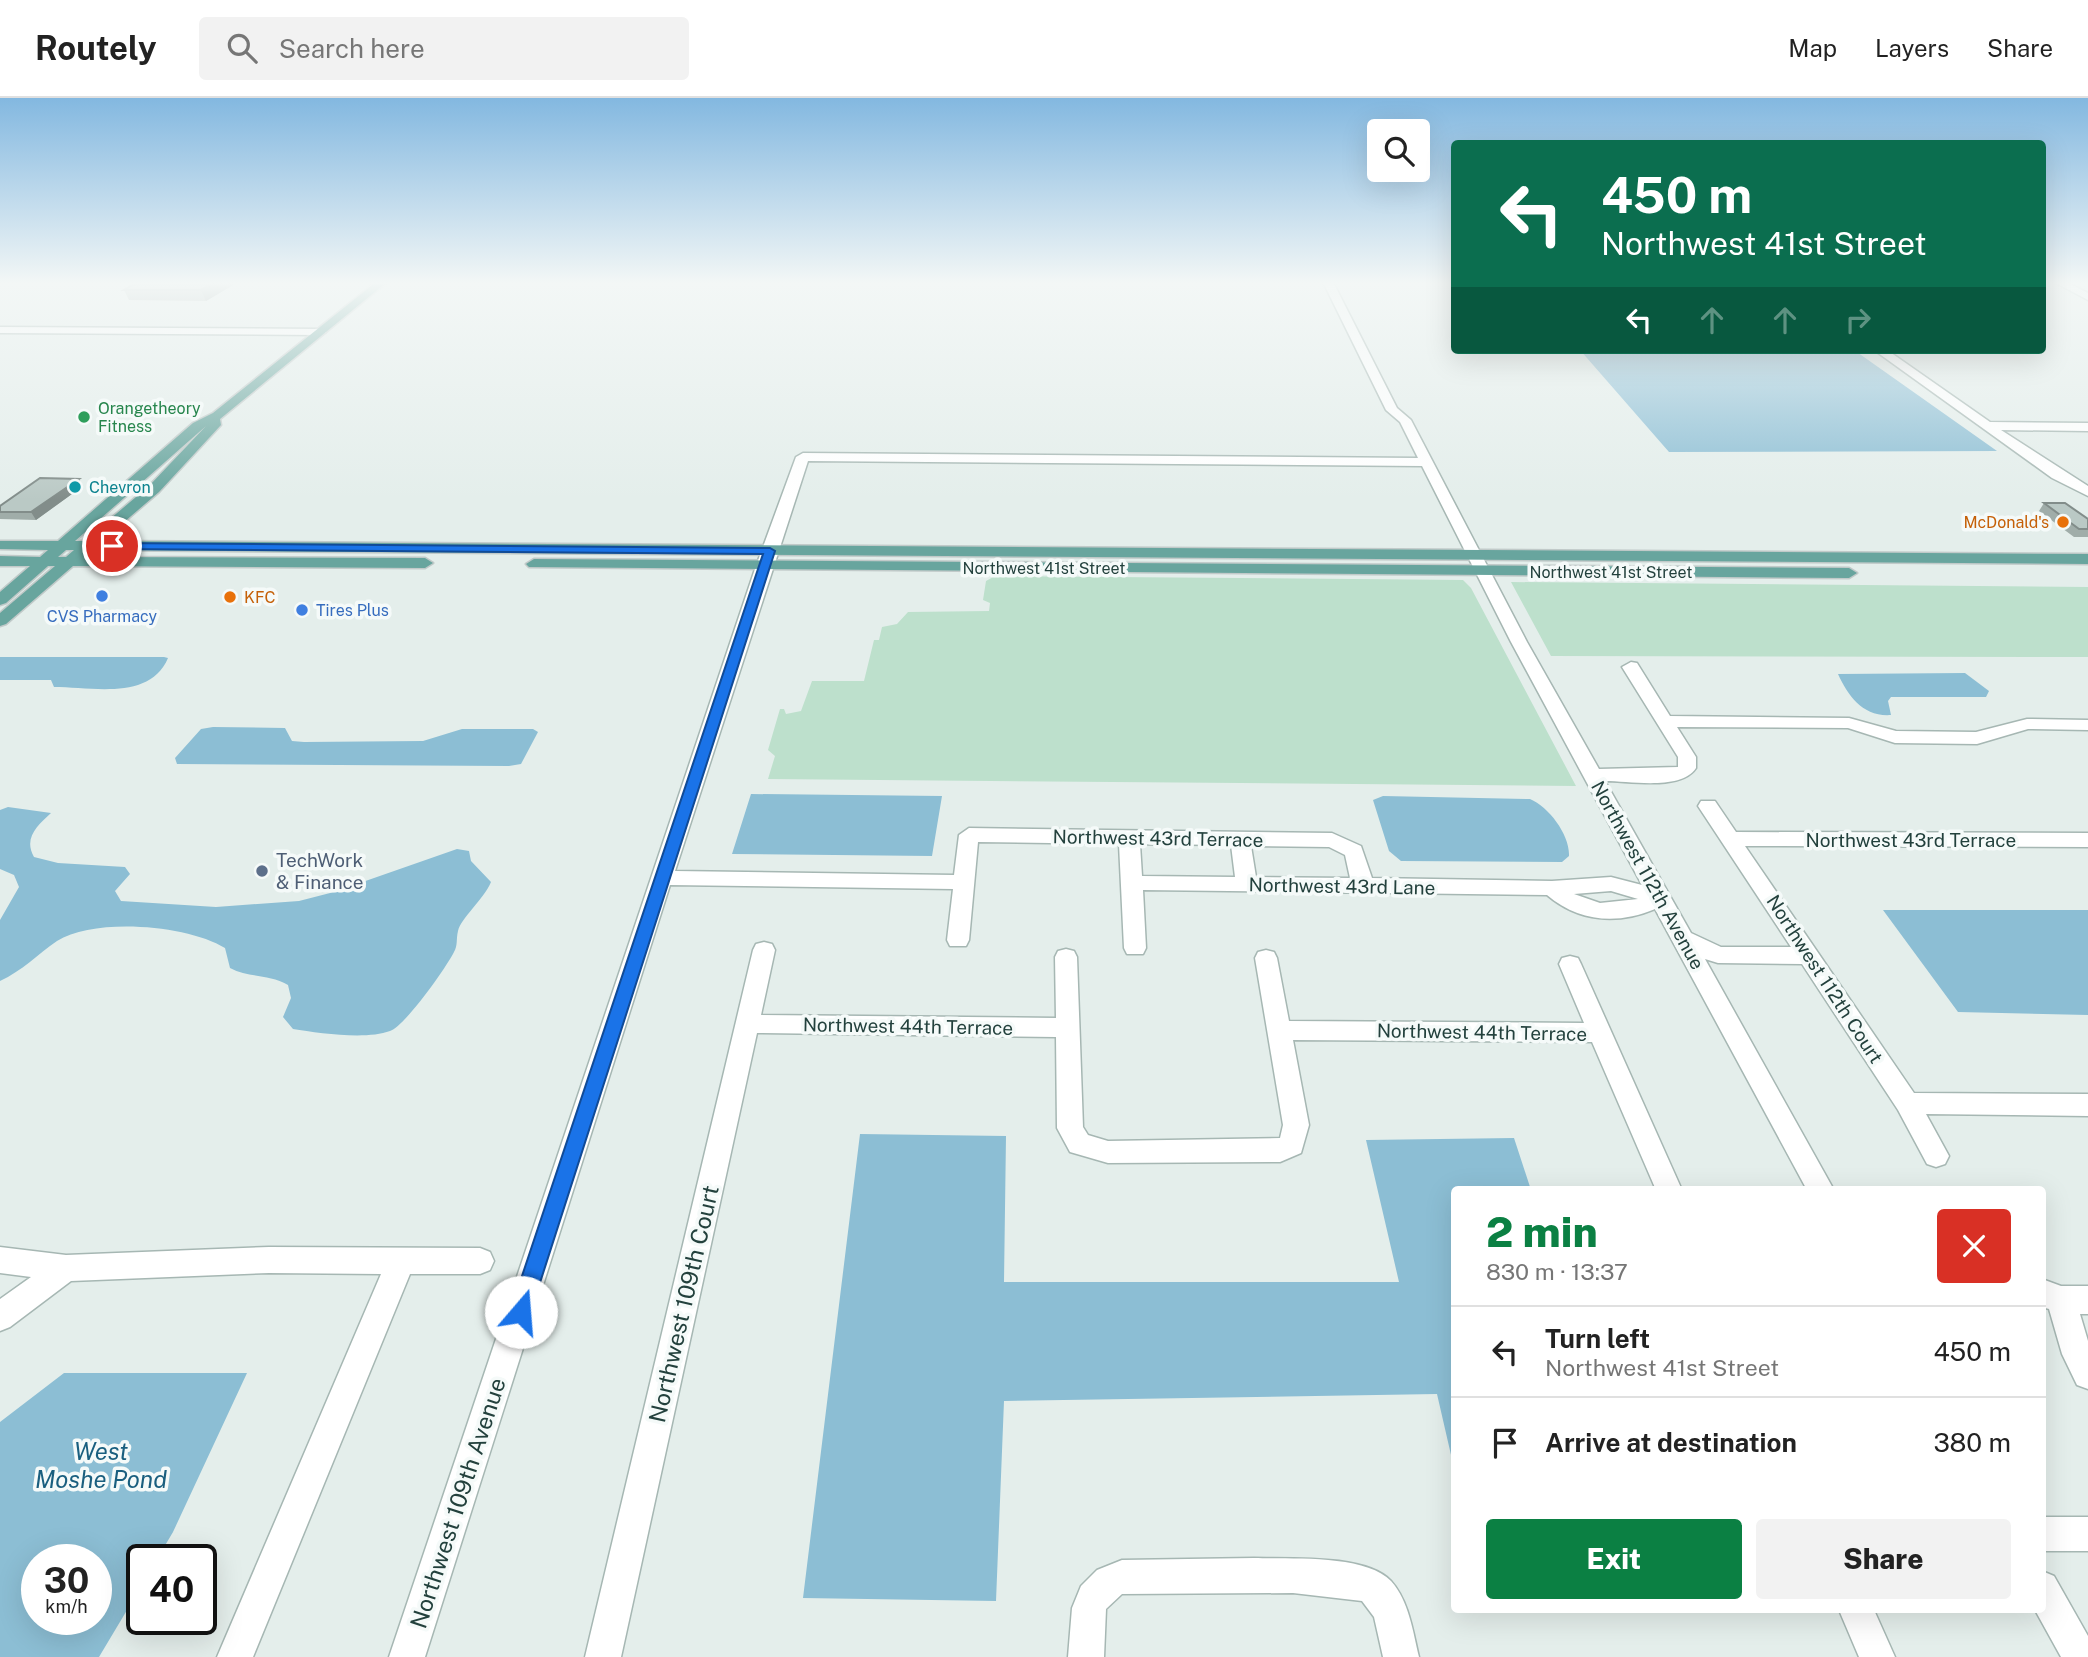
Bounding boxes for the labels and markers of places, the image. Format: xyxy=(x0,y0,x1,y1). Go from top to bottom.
place label: Orangetheory Fitness xyxy=(98,399,201,436)
marker: Orangetheory Fitness xyxy=(76,409,92,425)
place label: Chevron xyxy=(89,478,151,497)
marker: Chevron xyxy=(67,479,83,495)
place label: McDonald's xyxy=(1963,513,2049,532)
marker: McDonald's xyxy=(2055,514,2071,530)
pin xyxy=(82,516,142,576)
marker: CVS Pharmacy xyxy=(94,588,110,604)
place label: KFC xyxy=(244,588,275,607)
marker: KFC xyxy=(222,589,238,605)
place label: Tires Plus xyxy=(316,601,389,620)
marker: Tires Plus xyxy=(294,602,310,618)
place label: CVS Pharmacy xyxy=(47,607,158,626)
place label: TechWork & Finance xyxy=(276,849,364,893)
marker: TechWork & Finance xyxy=(254,863,270,879)

